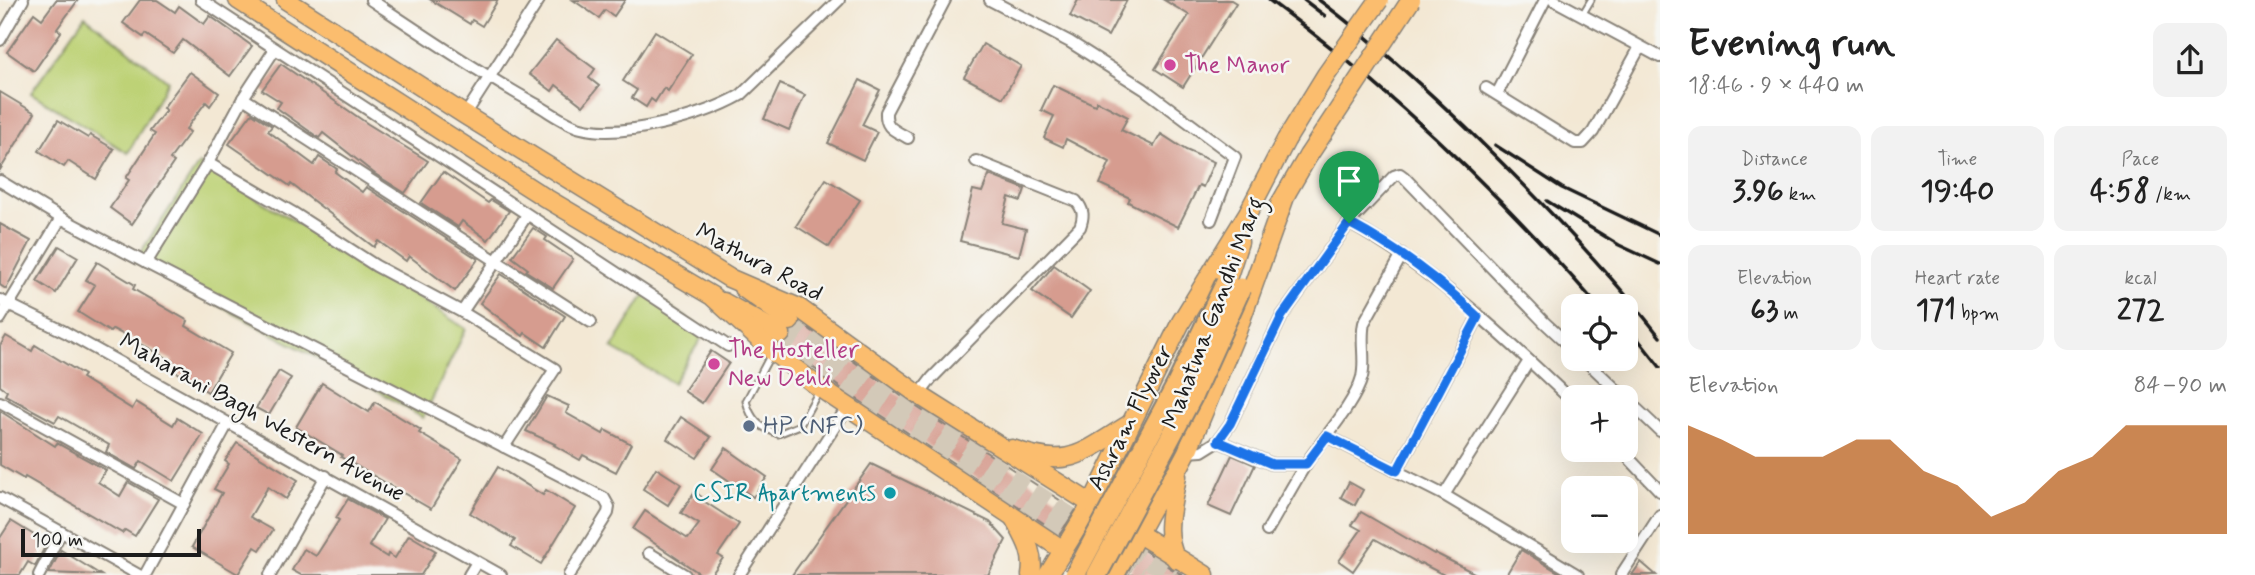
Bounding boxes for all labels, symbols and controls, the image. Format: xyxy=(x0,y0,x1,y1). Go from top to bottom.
text: Evening run xyxy=(1688,20,1895,69)
button: share xyxy=(2153,23,2227,97)
place label: The Manor xyxy=(1184,50,1289,81)
marker: The Manor xyxy=(1162,57,1178,73)
text: 18:46 · 9 × 440 m xyxy=(1688,71,1864,101)
text: Distance xyxy=(1741,147,1808,172)
text: Time xyxy=(1938,147,1977,172)
text: Pace xyxy=(2122,147,2159,172)
pin xyxy=(1319,151,1379,223)
icon: arrive xyxy=(1330,162,1368,200)
text: 3.96 xyxy=(1733,172,1784,211)
text: 19:40 xyxy=(1921,172,1994,211)
text: 4:58 xyxy=(2090,172,2150,211)
text: km xyxy=(1784,182,1816,207)
text: /km xyxy=(2150,182,2191,207)
street label: Mahatma Gandhi Marg xyxy=(1155,193,1275,434)
street label: Mathura Road xyxy=(690,216,828,310)
text: Elevation xyxy=(1737,266,1812,291)
text: Heart rate xyxy=(1915,266,2000,291)
text: kcal xyxy=(2125,266,2156,291)
text: 63 xyxy=(1750,291,1778,330)
text: 171 xyxy=(1916,291,1956,330)
text: 272 xyxy=(2117,291,2164,330)
map controls xyxy=(1561,294,1638,553)
button: locate xyxy=(1561,294,1638,371)
text: m xyxy=(1778,301,1799,326)
text: bpm xyxy=(1956,301,1999,326)
street label: Maharani Bagh Western Avenue xyxy=(113,326,411,511)
place label: The Hosteller New Dehli xyxy=(728,335,860,394)
street label: Ashram Flyover xyxy=(1081,340,1181,496)
marker: The Hosteller New Dehli xyxy=(706,356,722,372)
text: Elevation xyxy=(1688,371,1779,401)
text: 84–90 m xyxy=(2133,371,2227,401)
button: + xyxy=(1561,385,1638,462)
place label: HP (NFC) xyxy=(763,411,863,442)
marker: HP (NFC) xyxy=(741,418,757,434)
button: − xyxy=(1561,476,1638,553)
place label: CSIR Apartments xyxy=(693,478,876,512)
marker: CSIR Apartments xyxy=(882,485,898,501)
scale bar xyxy=(21,526,201,558)
text: 100 m xyxy=(32,528,83,553)

